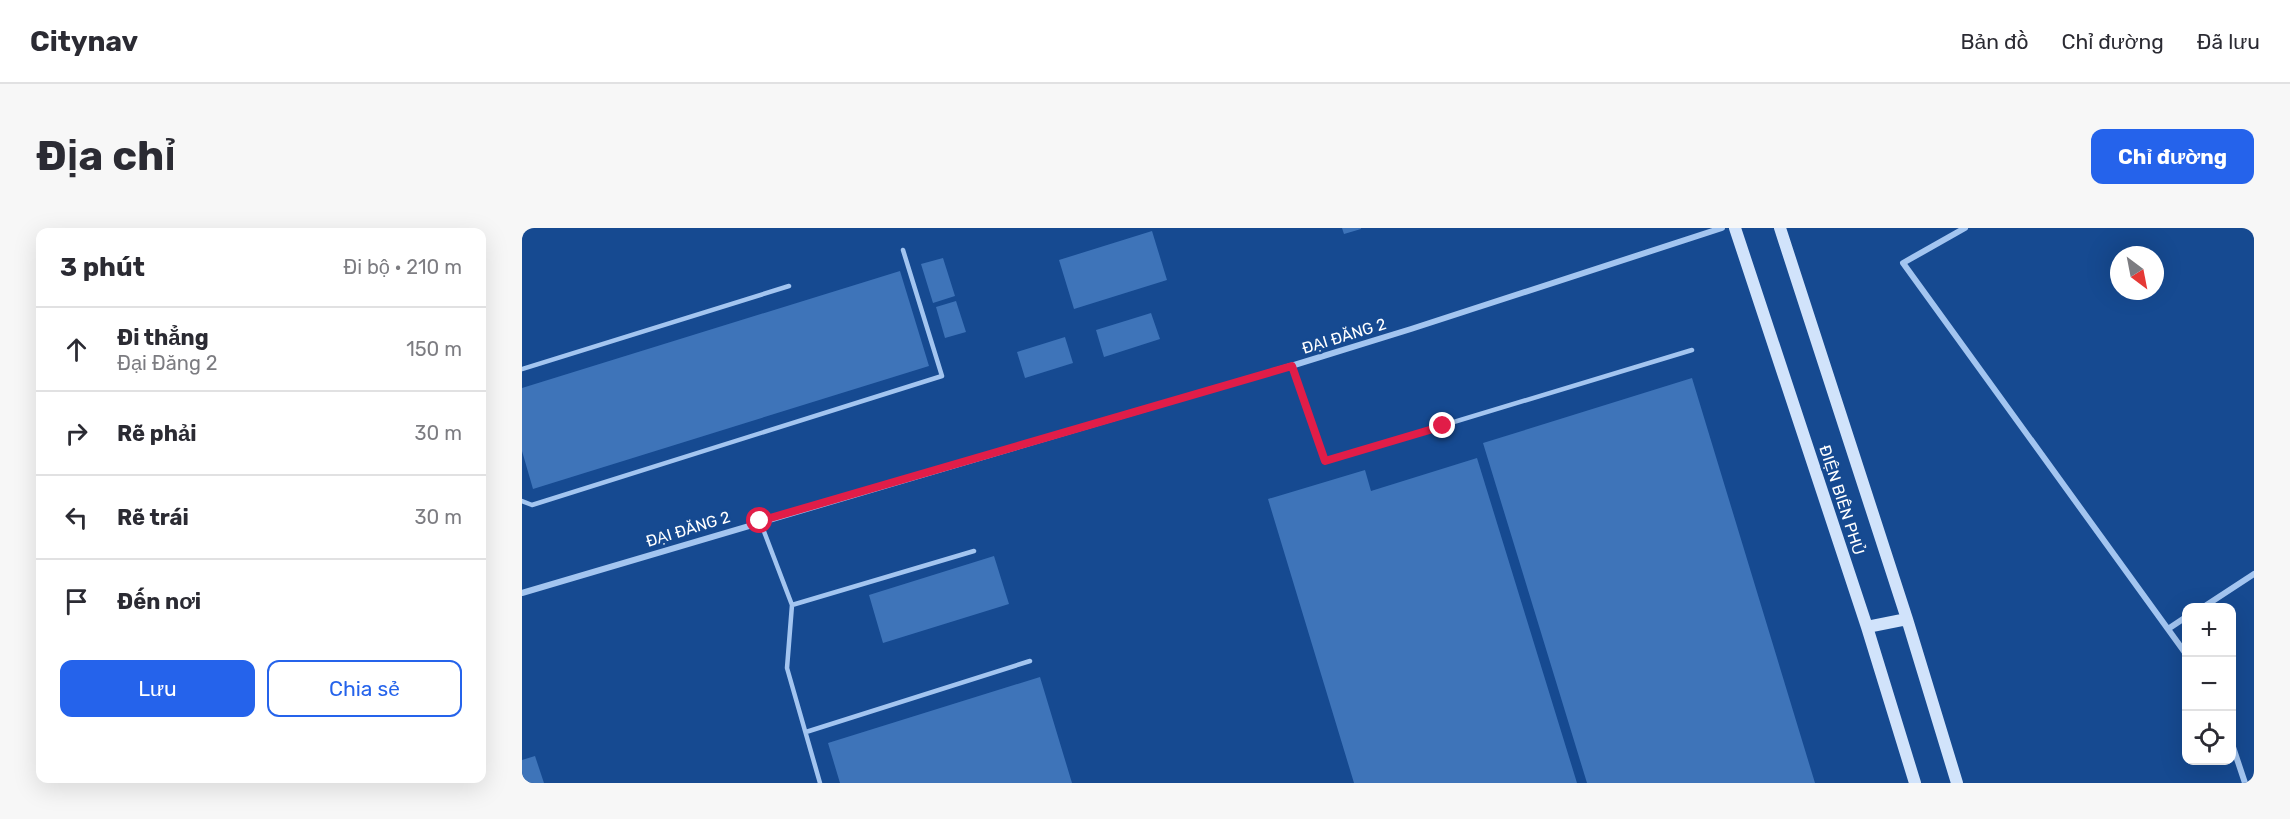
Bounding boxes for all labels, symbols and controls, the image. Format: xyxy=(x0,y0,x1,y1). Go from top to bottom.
text: Citynav xyxy=(30,25,138,58)
text: Bản đồ xyxy=(1960,29,2029,54)
text: Chỉ đường xyxy=(2062,29,2164,54)
text: Đã lưu xyxy=(2197,29,2260,54)
button: Chỉ đường xyxy=(2091,129,2254,184)
text: Địa chỉ xyxy=(36,131,176,181)
north arrow xyxy=(2110,246,2164,300)
text: 3 phút xyxy=(60,252,145,283)
text: Đi bộ · 210 m xyxy=(343,255,462,279)
street label: ĐẠI ĐĂNG 2 xyxy=(1300,314,1388,358)
text: Đi thẳng xyxy=(117,324,209,351)
icon: ahead xyxy=(60,333,93,366)
text: 150 m xyxy=(406,337,462,361)
text: Đại Đăng 2 xyxy=(117,351,218,375)
route end xyxy=(1429,412,1455,438)
icon: right xyxy=(60,417,93,450)
text: Rẽ phải xyxy=(117,420,197,447)
text: 30 m xyxy=(415,421,462,445)
street label: ĐIỆN BIÊN PHỦ xyxy=(1815,443,1869,557)
icon: left xyxy=(60,501,93,534)
text: Rẽ trái xyxy=(117,504,189,531)
text: 30 m xyxy=(415,505,462,529)
street label: ĐẠI ĐĂNG 2 xyxy=(644,507,732,551)
route start xyxy=(746,507,772,533)
icon: arrive xyxy=(60,585,93,618)
text: Đến nơi xyxy=(117,588,201,615)
map controls xyxy=(2182,603,2236,765)
button: + xyxy=(2182,603,2236,657)
button: − xyxy=(2182,657,2236,711)
button: Lưu xyxy=(60,660,255,717)
button: Chia sẻ xyxy=(267,660,462,717)
button: locate xyxy=(2182,711,2236,765)

